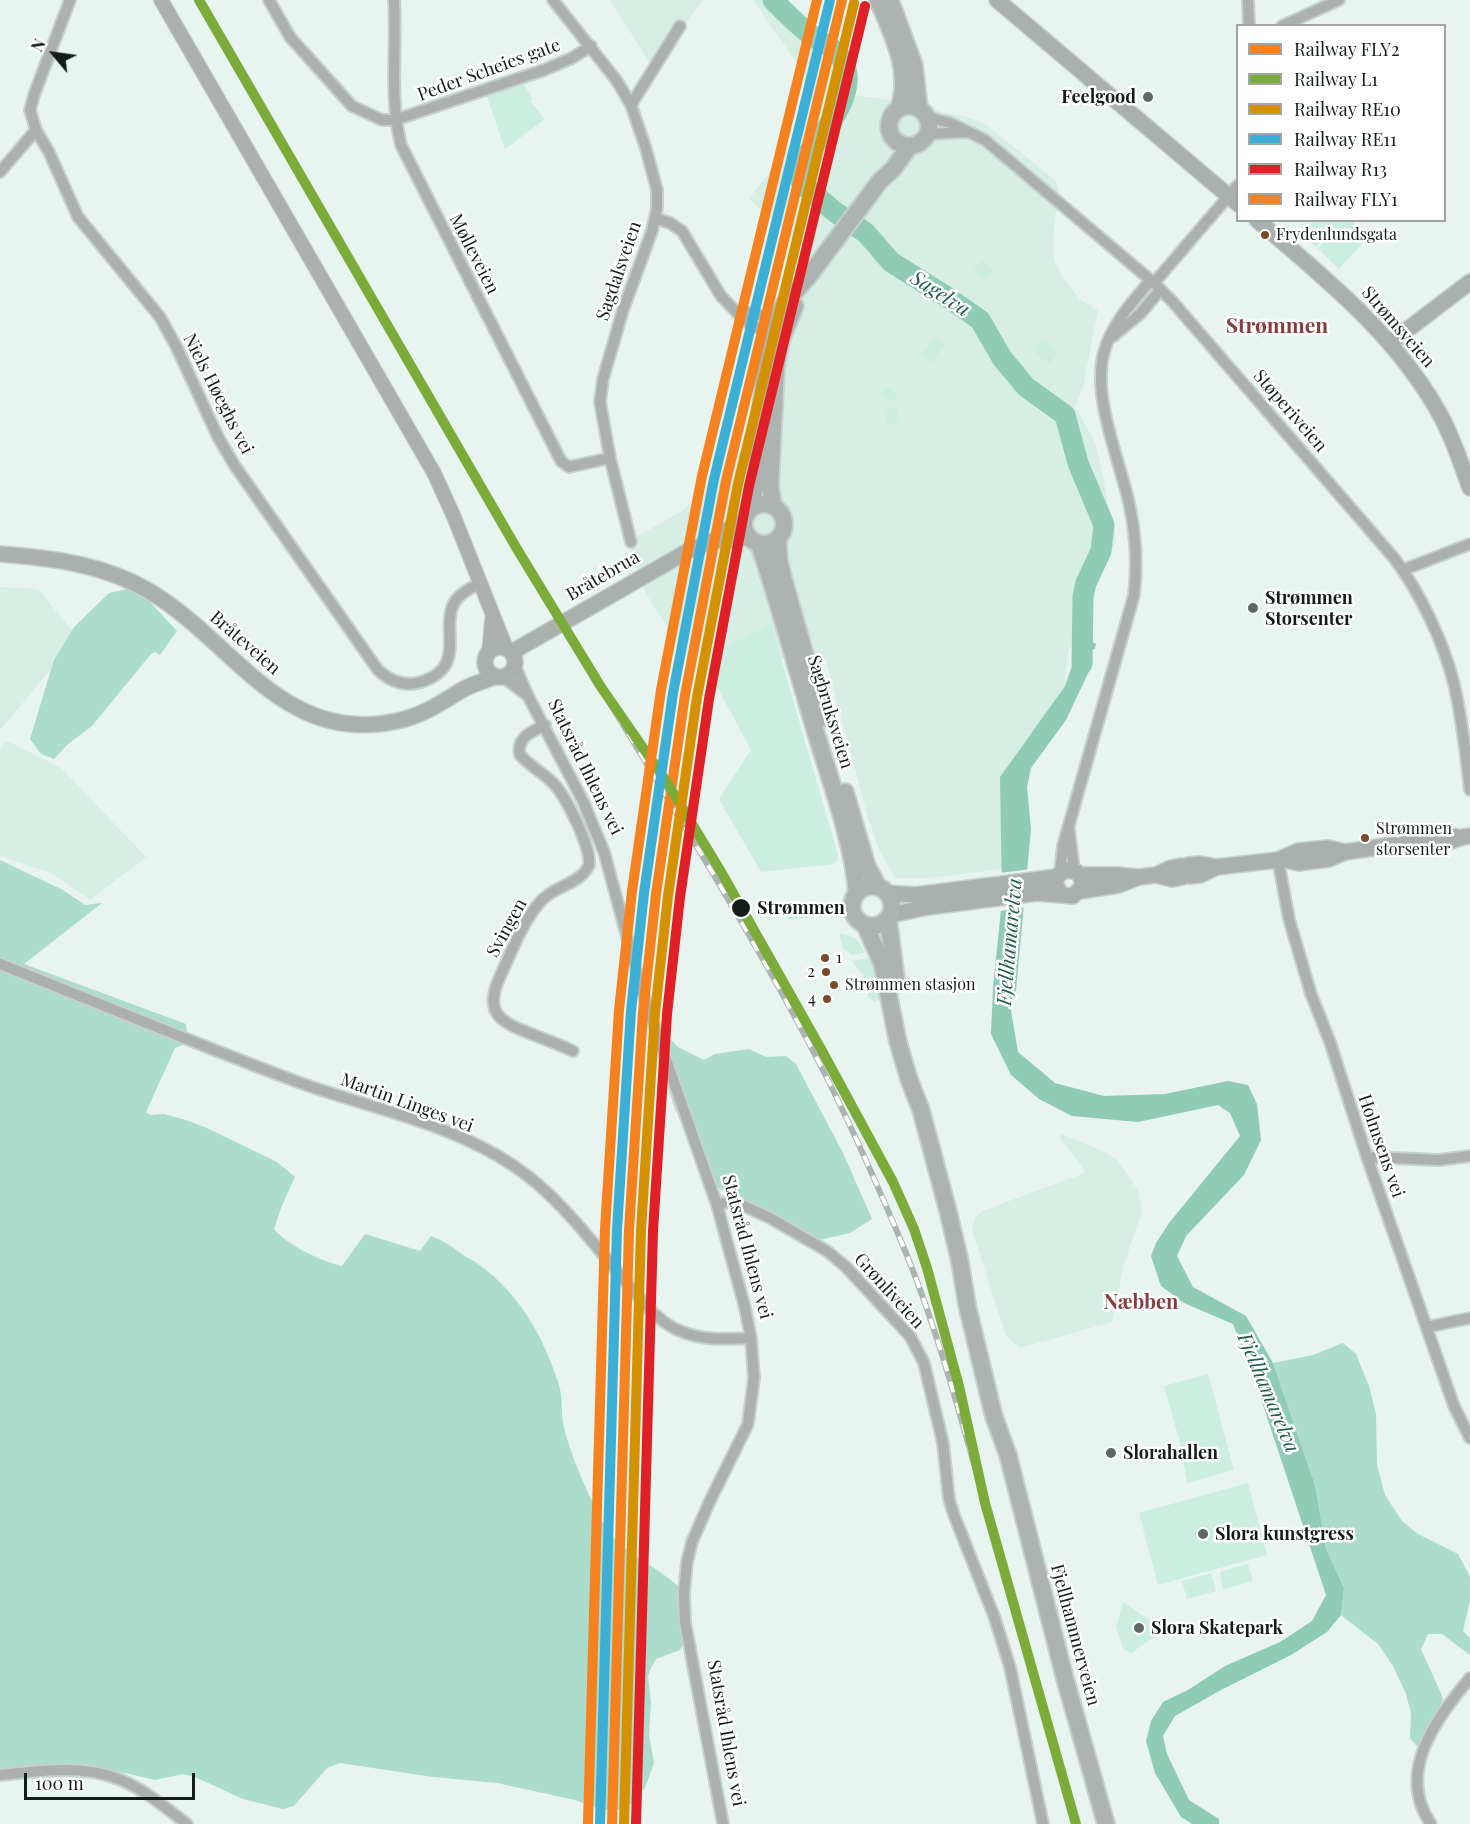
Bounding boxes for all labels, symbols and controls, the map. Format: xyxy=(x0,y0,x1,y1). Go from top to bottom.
north arrow xyxy=(24,24,84,84)
legend xyxy=(1236,24,1446,222)
street label: Peder Scheies gate xyxy=(415,34,563,106)
text: N xyxy=(26,35,50,55)
text: Railway FLY2 xyxy=(1294,37,1400,61)
text: Railway L1 xyxy=(1294,67,1378,91)
place label: Feelgood xyxy=(1061,86,1136,108)
marker: Feelgood xyxy=(1141,90,1155,104)
text: Railway RE10 xyxy=(1294,97,1401,121)
text: Railway RE11 xyxy=(1294,127,1397,151)
text: Railway R13 xyxy=(1294,157,1387,181)
text: Railway FLY1 xyxy=(1294,187,1398,211)
street label: Mølleveien xyxy=(445,210,503,298)
street label: Sagdalsveien xyxy=(592,219,646,323)
place label: Frydenlundsgata xyxy=(1276,225,1397,245)
marker: Frydenlundsgata xyxy=(1259,229,1271,241)
water label: Sagelva xyxy=(906,266,974,322)
street label: Strømsveien xyxy=(1357,282,1439,372)
district label: Strømmen xyxy=(1226,313,1328,339)
street label: Niels Høeghs vei xyxy=(178,330,258,458)
street label: Støperiveien xyxy=(1248,366,1332,456)
street label: Bråtebrua xyxy=(562,546,644,606)
place label: Strømmen Storsenter xyxy=(1265,587,1353,630)
marker: Strømmen Storsenter xyxy=(1246,601,1260,615)
street label: Bråteveien xyxy=(205,607,285,679)
street label: Sagbruksveien xyxy=(802,653,858,771)
street label: Statsråd Ihlens vei xyxy=(543,696,627,838)
place label: Strømmen storsenter xyxy=(1376,819,1452,857)
marker: Strømmen storsenter xyxy=(1359,832,1371,844)
water label: Fjellhamarelva xyxy=(992,877,1028,1007)
street label: Svingen xyxy=(482,895,532,961)
marker: Strømmen xyxy=(730,897,752,919)
place label: Strømmen xyxy=(757,897,845,919)
place label: 1 xyxy=(836,948,842,968)
marker: 1 xyxy=(819,952,831,964)
place label: 2 xyxy=(807,962,815,982)
marker: 2 xyxy=(820,966,832,978)
place label: Strømmen stasjon xyxy=(845,975,975,995)
marker: Strømmen stasjon xyxy=(828,979,840,991)
place label: 4 xyxy=(808,989,816,1009)
marker: 4 xyxy=(821,993,833,1005)
street label: Martin Linges vei xyxy=(338,1069,476,1137)
street label: Holmsens vei xyxy=(1353,1092,1409,1200)
street label: Statsråd Ihlens vei xyxy=(717,1173,777,1321)
street label: Grønliveien xyxy=(849,1249,929,1333)
district label: Næbben xyxy=(1104,1291,1178,1315)
water label: Fjellhamarelva xyxy=(1232,1330,1304,1456)
place label: Slorahallen xyxy=(1123,1442,1218,1464)
marker: Slorahallen xyxy=(1104,1446,1118,1460)
place label: Slora kunstgress xyxy=(1215,1523,1354,1545)
marker: Slora kunstgress xyxy=(1196,1527,1210,1541)
street label: Fjellhammerveien xyxy=(1046,1562,1104,1708)
place label: Slora Skatepark xyxy=(1151,1617,1283,1639)
marker: Slora Skatepark xyxy=(1132,1621,1146,1635)
street label: Statsråd Ihlens vei xyxy=(702,1658,750,1808)
scale bar xyxy=(27,1761,198,1799)
text: 100 m xyxy=(35,1771,84,1795)

